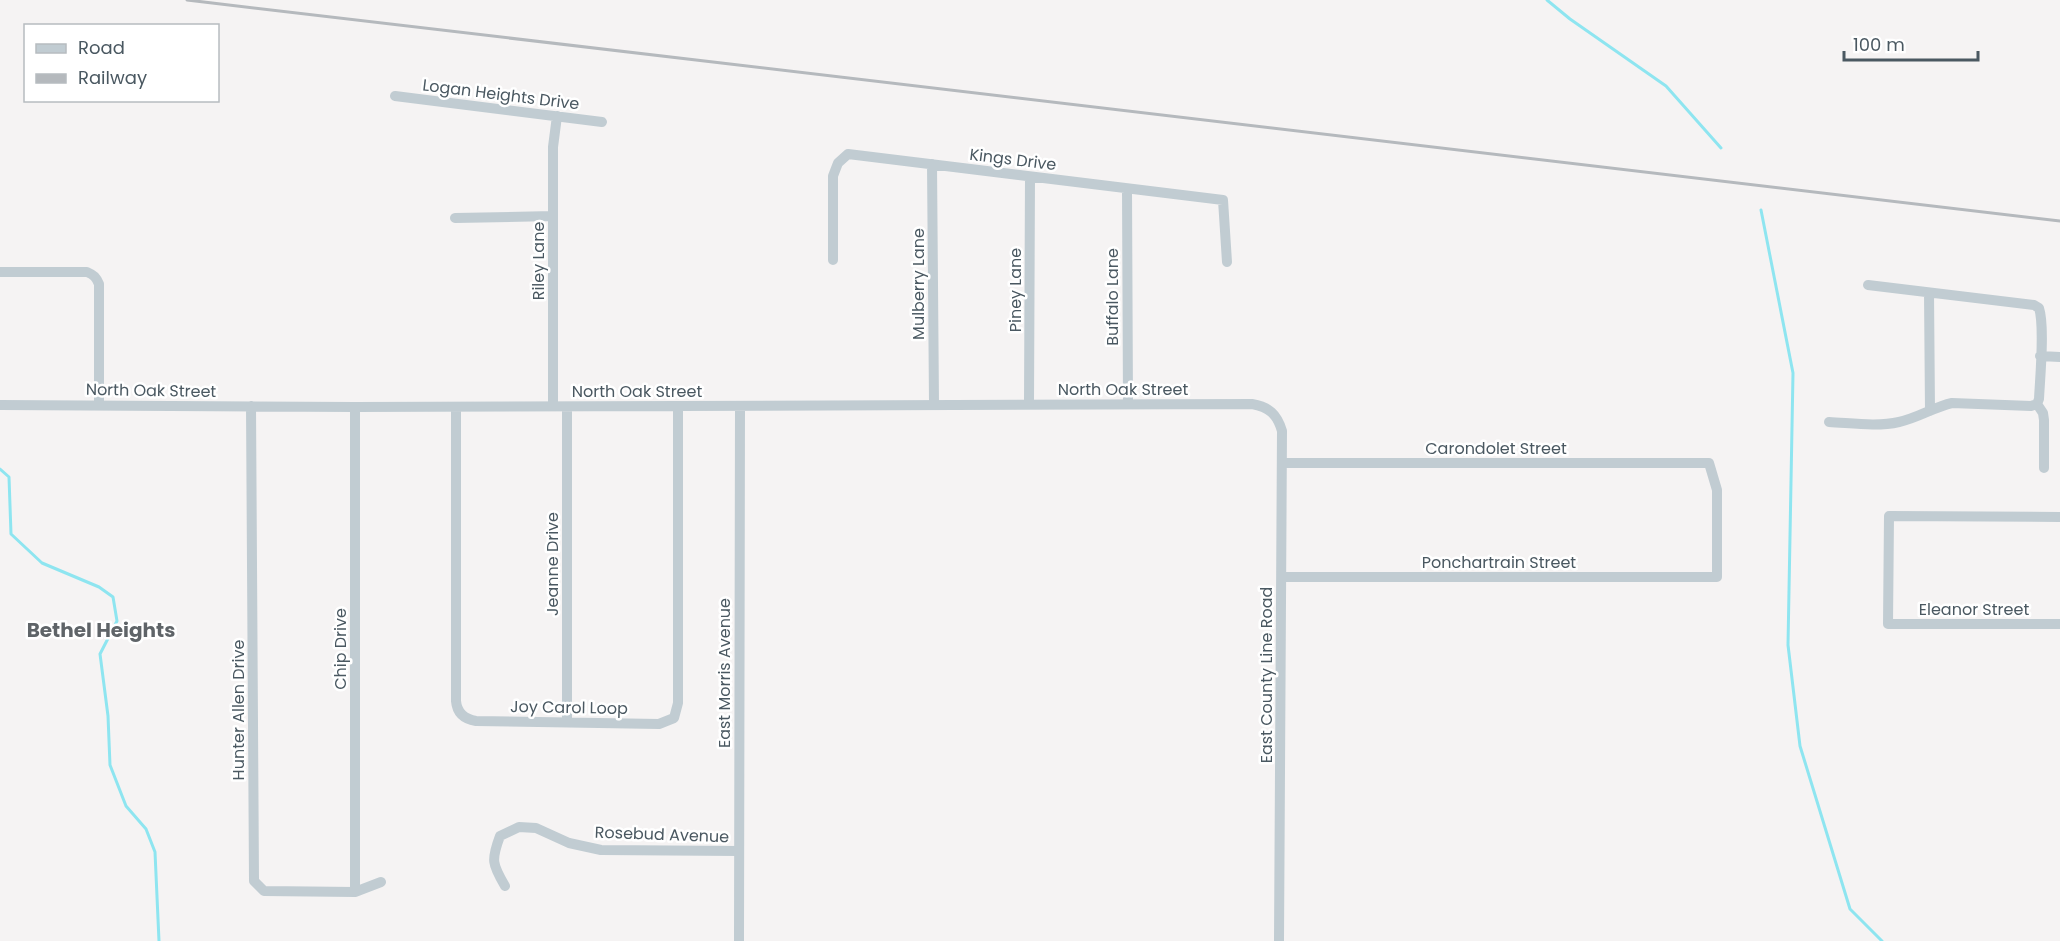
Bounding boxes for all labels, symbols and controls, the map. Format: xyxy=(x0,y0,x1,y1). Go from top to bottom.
legend xyxy=(24,24,219,102)
scale bar xyxy=(1844,24,1978,62)
text: 100 m xyxy=(1853,32,1905,57)
text: Road xyxy=(78,35,125,60)
text: Railway xyxy=(78,65,147,90)
street label: Logan Heights Drive xyxy=(421,73,581,116)
street label: Kings Drive xyxy=(968,143,1058,176)
street label: Riley Lane xyxy=(527,222,550,300)
street label: Mulberry Lane xyxy=(907,228,930,340)
street label: Piney Lane xyxy=(1004,248,1027,332)
street label: Buffalo Lane xyxy=(1101,248,1124,346)
street label: North Oak Street xyxy=(86,378,217,403)
street label: North Oak Street xyxy=(1058,378,1188,401)
street label: North Oak Street xyxy=(572,380,702,403)
street label: Carondolet Street xyxy=(1425,437,1567,460)
street label: Jeanne Drive xyxy=(541,512,564,616)
street label: Ponchartrain Street xyxy=(1422,551,1576,574)
street label: East County Line Road xyxy=(1255,587,1278,763)
street label: East Morris Avenue xyxy=(713,598,736,748)
street label: Eleanor Street xyxy=(1919,598,2029,621)
street label: Chip Drive xyxy=(329,608,352,690)
district label: Bethel Heights xyxy=(27,616,175,644)
street label: Hunter Allen Drive xyxy=(227,640,250,780)
street label: Joy Carol Loop xyxy=(510,695,628,720)
street label: Rosebud Avenue xyxy=(594,821,730,848)

